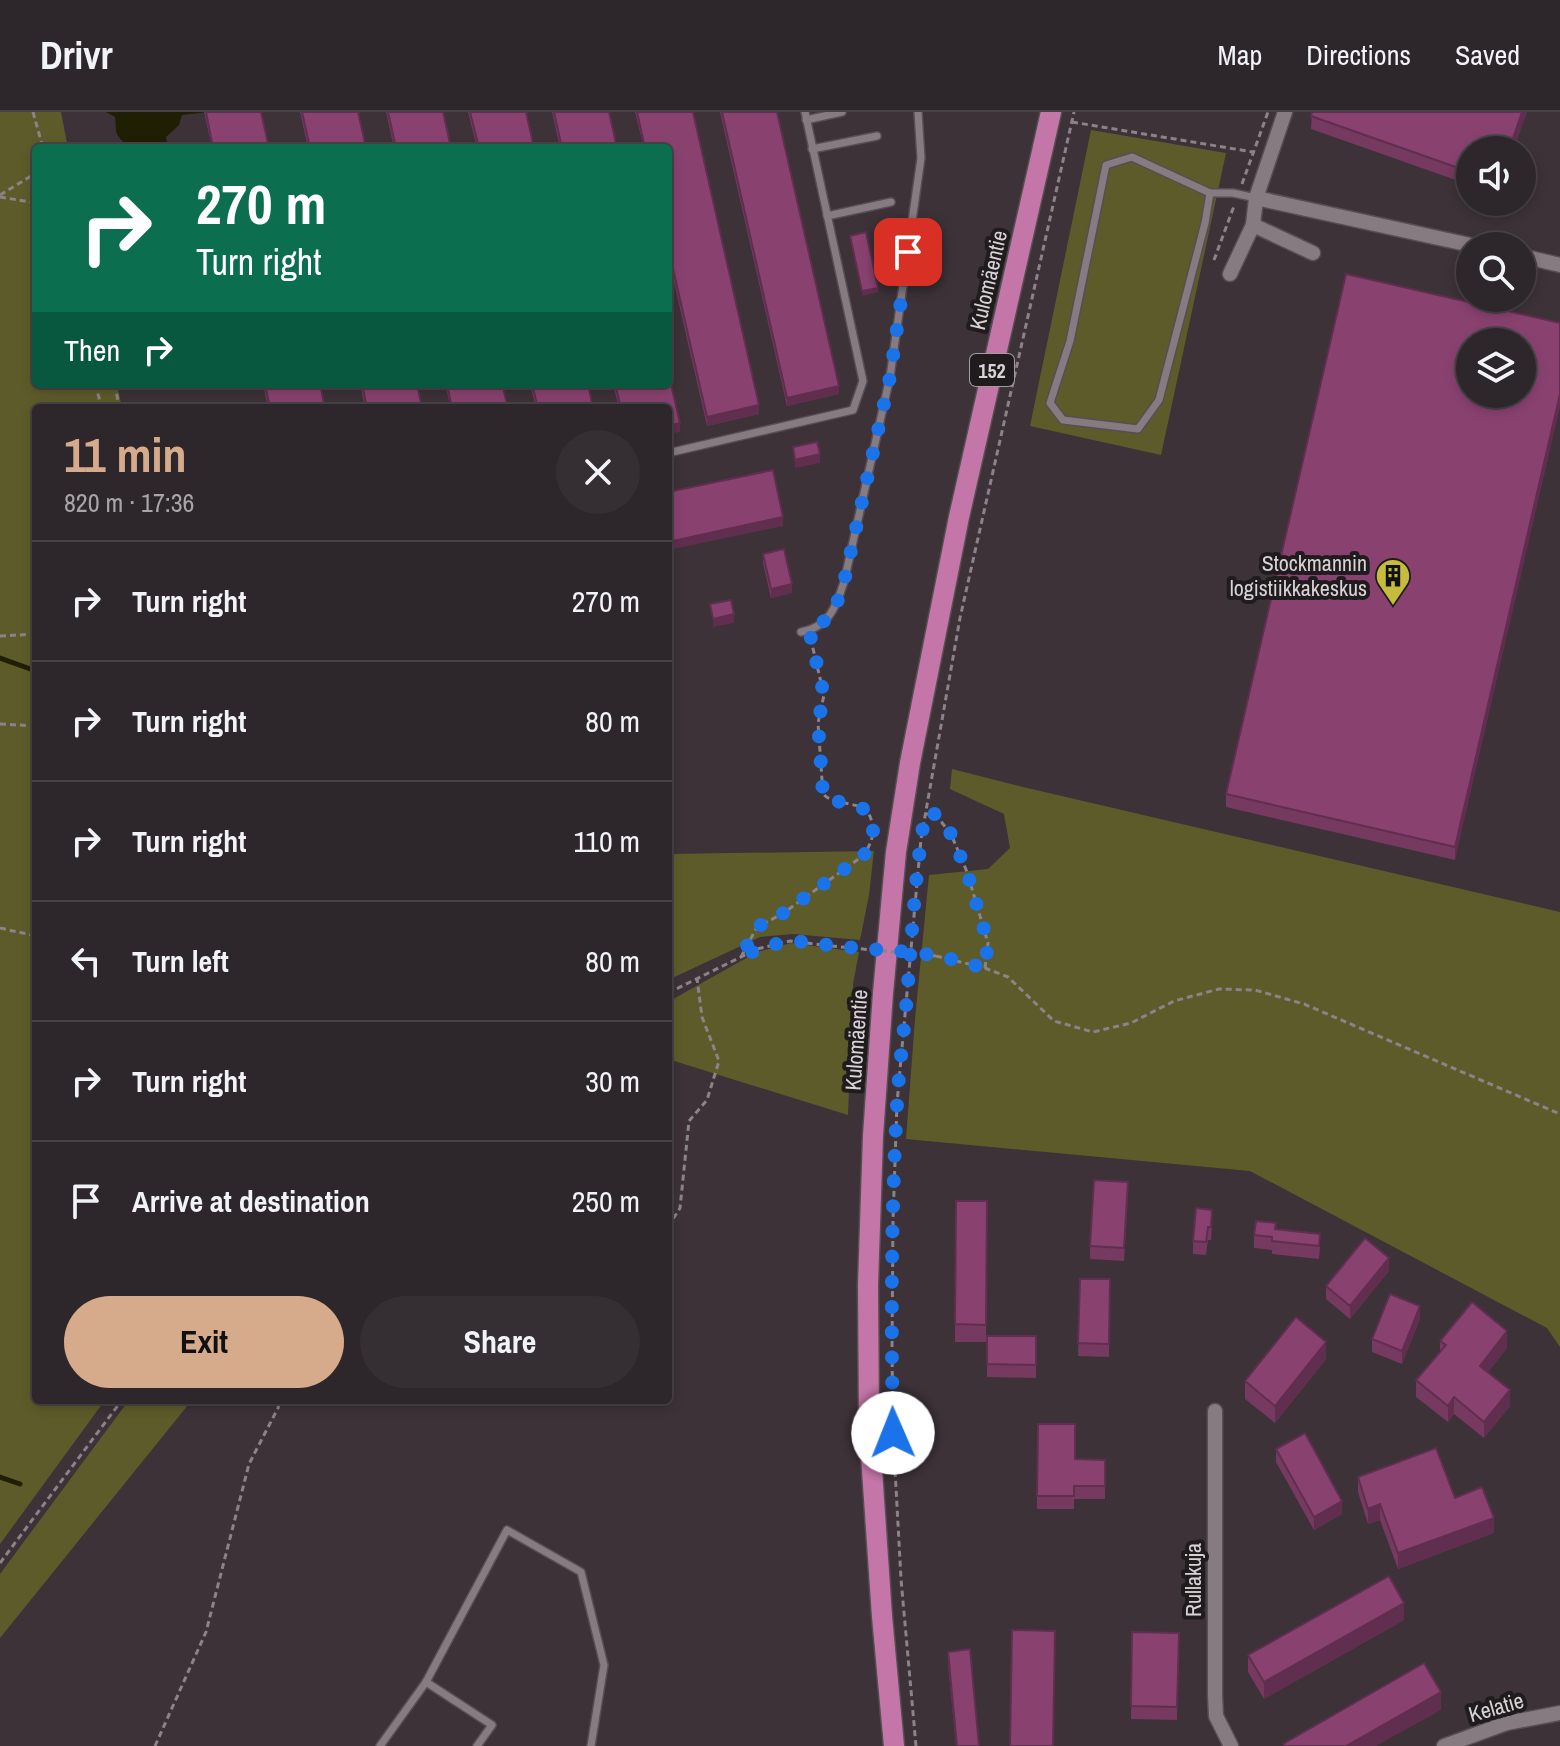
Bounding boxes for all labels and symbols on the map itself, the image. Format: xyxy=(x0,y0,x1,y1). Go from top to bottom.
pin xyxy=(874,218,942,286)
street label: Kulomäentie xyxy=(962,227,1014,333)
road number: 152 xyxy=(970,354,1014,386)
place label: Stockmannin logistiikkakeskus xyxy=(1230,548,1367,603)
building icon: Stockmannin logistiikkakeskus xyxy=(1374,557,1412,607)
street label: Kulomäentie xyxy=(838,988,874,1092)
position arrow xyxy=(851,1391,935,1475)
street label: Rullakuja xyxy=(1178,1543,1208,1617)
street label: Kelatie xyxy=(1465,1685,1527,1729)

